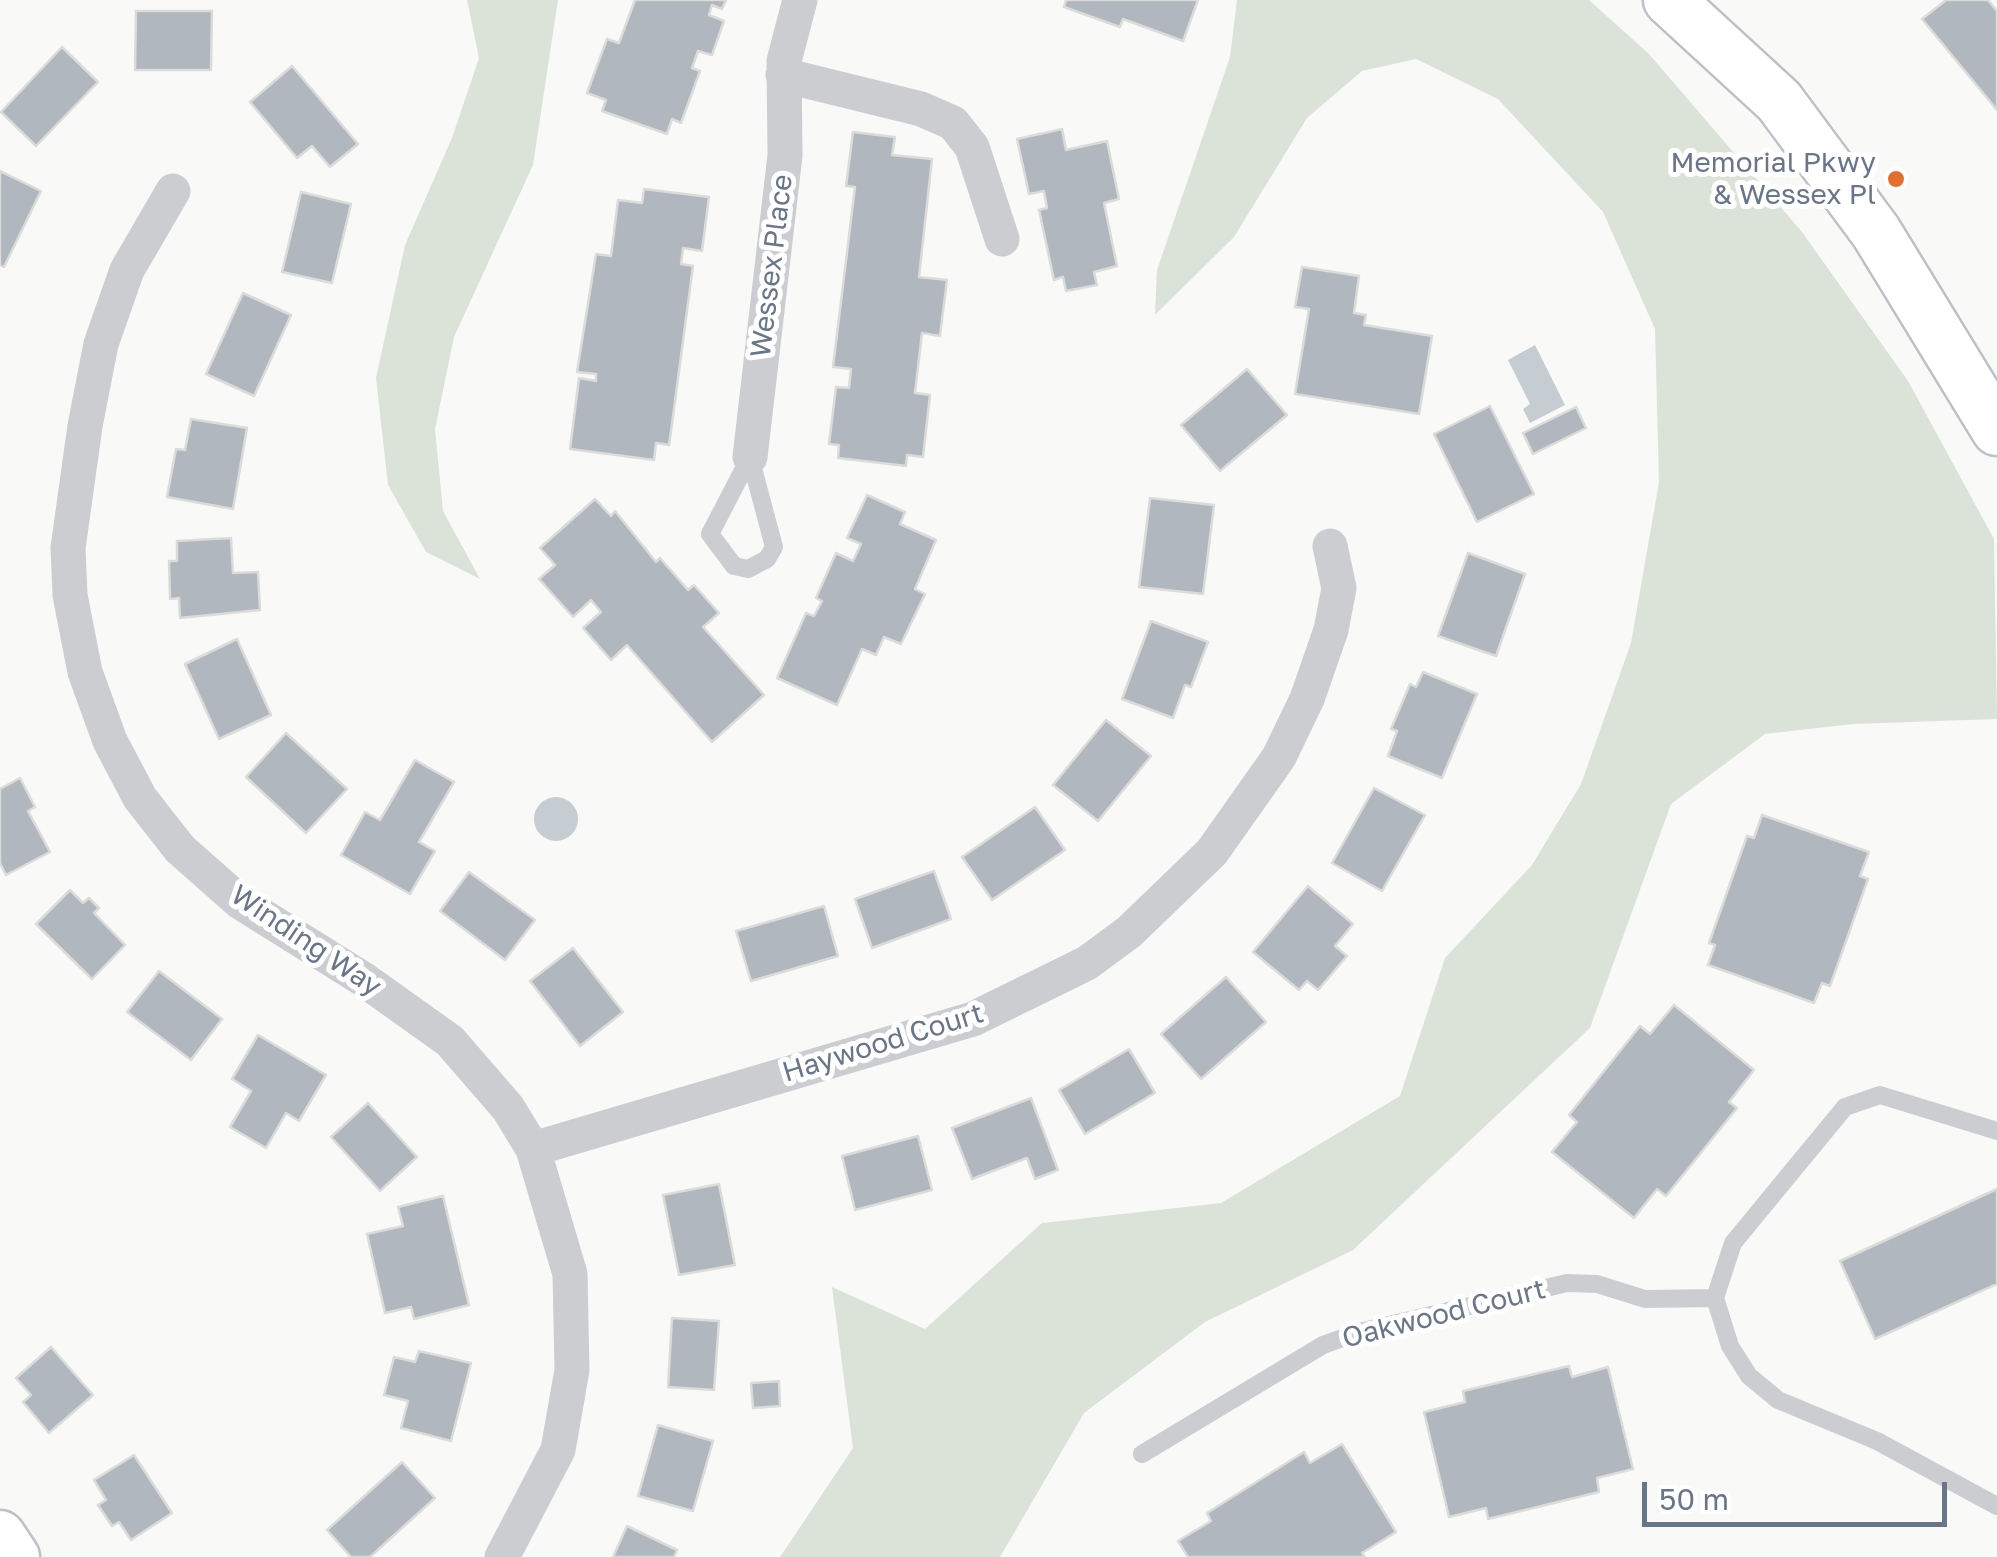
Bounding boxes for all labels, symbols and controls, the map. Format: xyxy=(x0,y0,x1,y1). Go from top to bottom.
place label: Memorial Pkwy & Wessex Pl xyxy=(1671,146,1876,212)
marker: Memorial Pkwy & Wessex Pl xyxy=(1885,168,1907,190)
street label: Wessex Place xyxy=(744,172,800,360)
street label: Winding Way xyxy=(224,878,388,1004)
street label: Haywood Court xyxy=(778,996,988,1090)
street label: Oakwood Court xyxy=(1339,1273,1549,1355)
scale bar xyxy=(1647,1462,1952,1524)
text: 50 m xyxy=(1659,1481,1729,1517)

